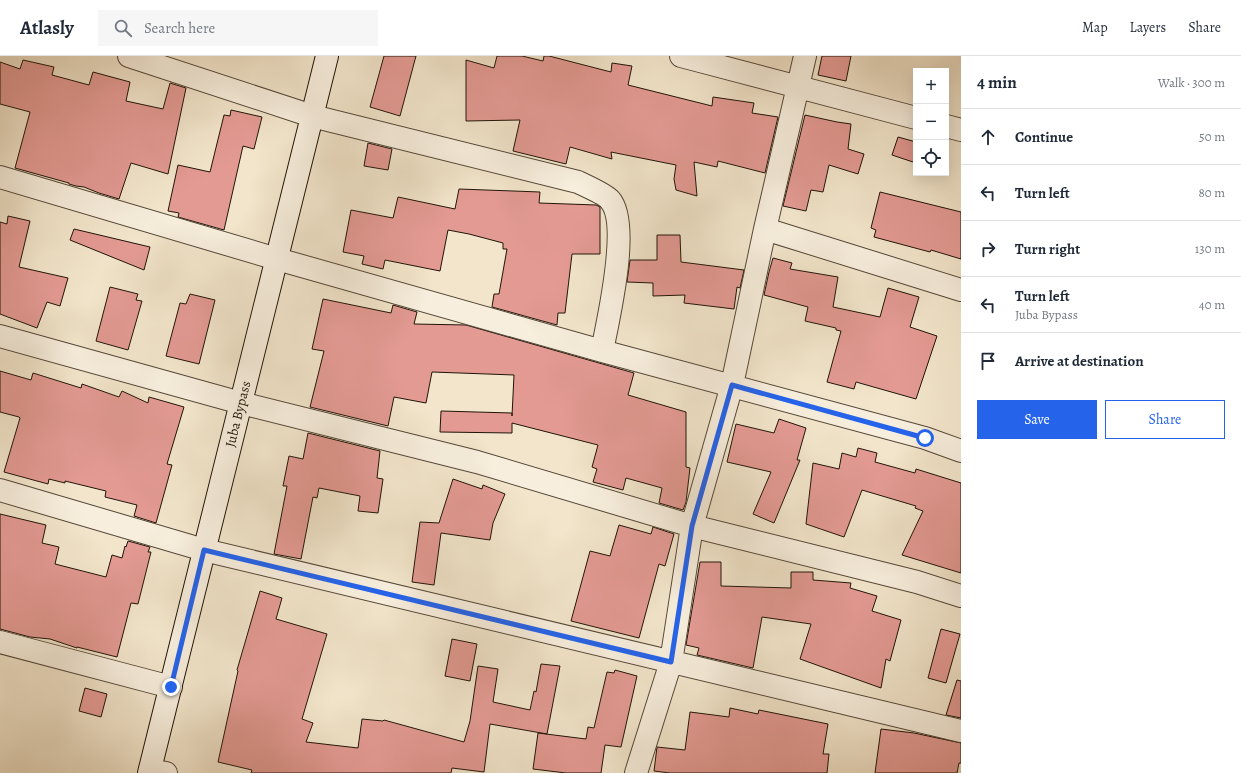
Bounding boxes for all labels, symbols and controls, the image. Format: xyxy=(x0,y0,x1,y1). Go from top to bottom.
search box xyxy=(98,10,378,46)
text: Atlasly xyxy=(20,15,74,41)
icon: search xyxy=(112,17,134,39)
text: Search here xyxy=(144,18,215,38)
text: Map xyxy=(1082,18,1108,37)
text: Layers xyxy=(1130,18,1166,37)
text: Share xyxy=(1188,18,1221,37)
map controls xyxy=(913,68,949,176)
button: + xyxy=(913,68,949,104)
text: 4 min xyxy=(977,71,1017,94)
text: Walk · 300 m xyxy=(1158,74,1225,91)
button: − xyxy=(913,104,949,140)
icon: ahead xyxy=(977,126,999,148)
text: Continue xyxy=(1015,127,1073,147)
text: 50 m xyxy=(1199,128,1225,145)
button: locate xyxy=(913,140,949,176)
icon: left xyxy=(977,182,999,204)
text: Turn left xyxy=(1015,183,1070,203)
text: 80 m xyxy=(1198,184,1225,201)
icon: right xyxy=(977,238,999,260)
text: Turn right xyxy=(1015,239,1080,259)
text: 130 m xyxy=(1195,240,1225,257)
text: Turn left xyxy=(1015,286,1070,306)
icon: left xyxy=(977,294,999,316)
text: 40 m xyxy=(1199,296,1225,313)
text: Juba Bypass xyxy=(1015,306,1078,323)
icon: arrive xyxy=(977,350,999,372)
text: Arrive at destination xyxy=(1015,351,1144,371)
street label: Juba Bypass xyxy=(221,379,255,449)
button: Save xyxy=(977,400,1097,439)
button: Share xyxy=(1105,400,1225,439)
route start xyxy=(916,429,934,447)
route end xyxy=(162,678,180,696)

